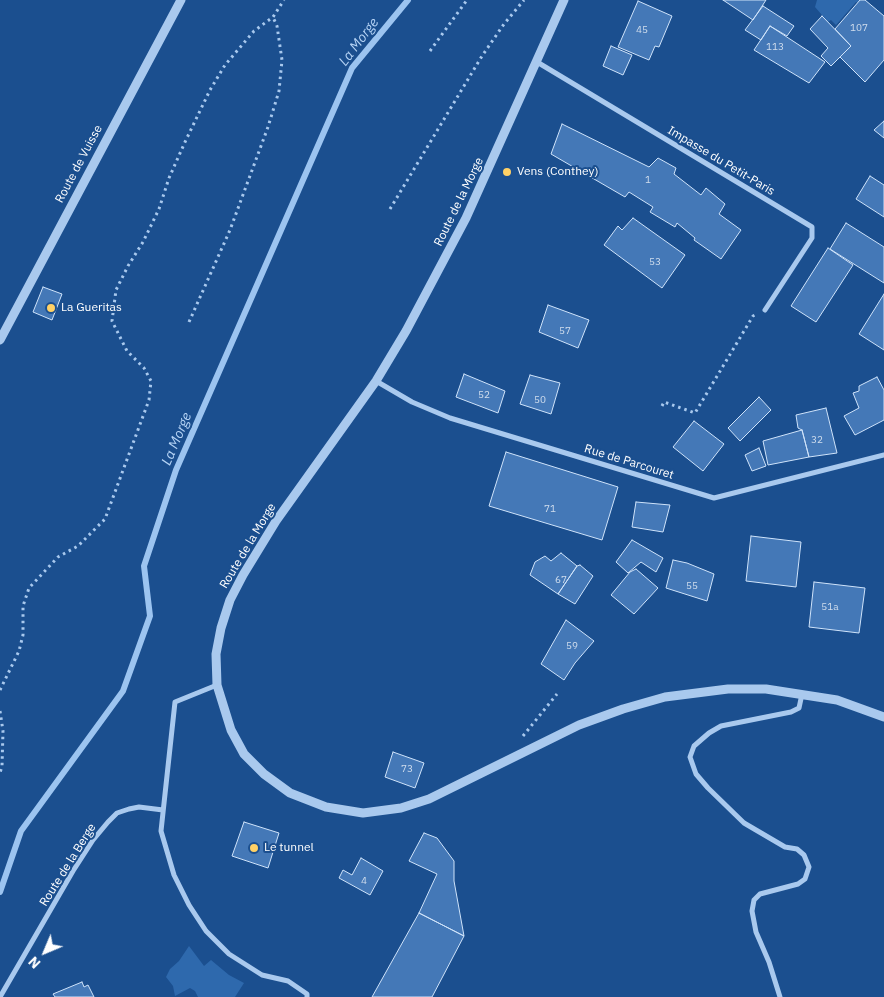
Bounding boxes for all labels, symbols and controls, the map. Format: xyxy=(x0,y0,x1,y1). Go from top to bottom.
water label: La Morge xyxy=(336,15,382,69)
house number: 107 xyxy=(850,22,868,34)
house number: 45 xyxy=(636,24,648,36)
house number: 113 xyxy=(766,41,784,53)
street label: Route de Vuisse xyxy=(52,123,106,205)
street label: Impasse du Petit-Paris xyxy=(665,123,777,199)
street label: Route de la Morge xyxy=(431,155,487,249)
place label: Vens (Conthey) xyxy=(517,165,599,179)
marker: Vens (Conthey) xyxy=(501,166,513,178)
house number: 1 xyxy=(645,174,651,186)
house number: 53 xyxy=(649,256,661,268)
place label: La Gueritas xyxy=(61,301,122,315)
marker: La Gueritas xyxy=(45,302,57,314)
house number: 57 xyxy=(559,325,571,337)
house number: 52 xyxy=(478,389,490,401)
house number: 50 xyxy=(534,394,546,406)
water label: La Morge xyxy=(158,410,196,468)
house number: 32 xyxy=(811,434,823,446)
street label: Rue de Parcouret xyxy=(583,442,675,482)
street label: Route de la Morge xyxy=(217,501,279,591)
house number: 71 xyxy=(544,503,556,515)
house number: 67 xyxy=(555,574,567,586)
house number: 55 xyxy=(686,580,698,592)
house number: 51a xyxy=(821,601,839,613)
house number: 59 xyxy=(566,640,578,652)
house number: 73 xyxy=(401,763,413,775)
street label: Route de la Berge xyxy=(37,821,99,909)
place label: Le tunnel xyxy=(264,841,314,855)
marker: Le tunnel xyxy=(248,842,260,854)
house number: 4 xyxy=(361,875,367,887)
north arrow xyxy=(20,927,70,977)
text: N xyxy=(24,953,44,973)

